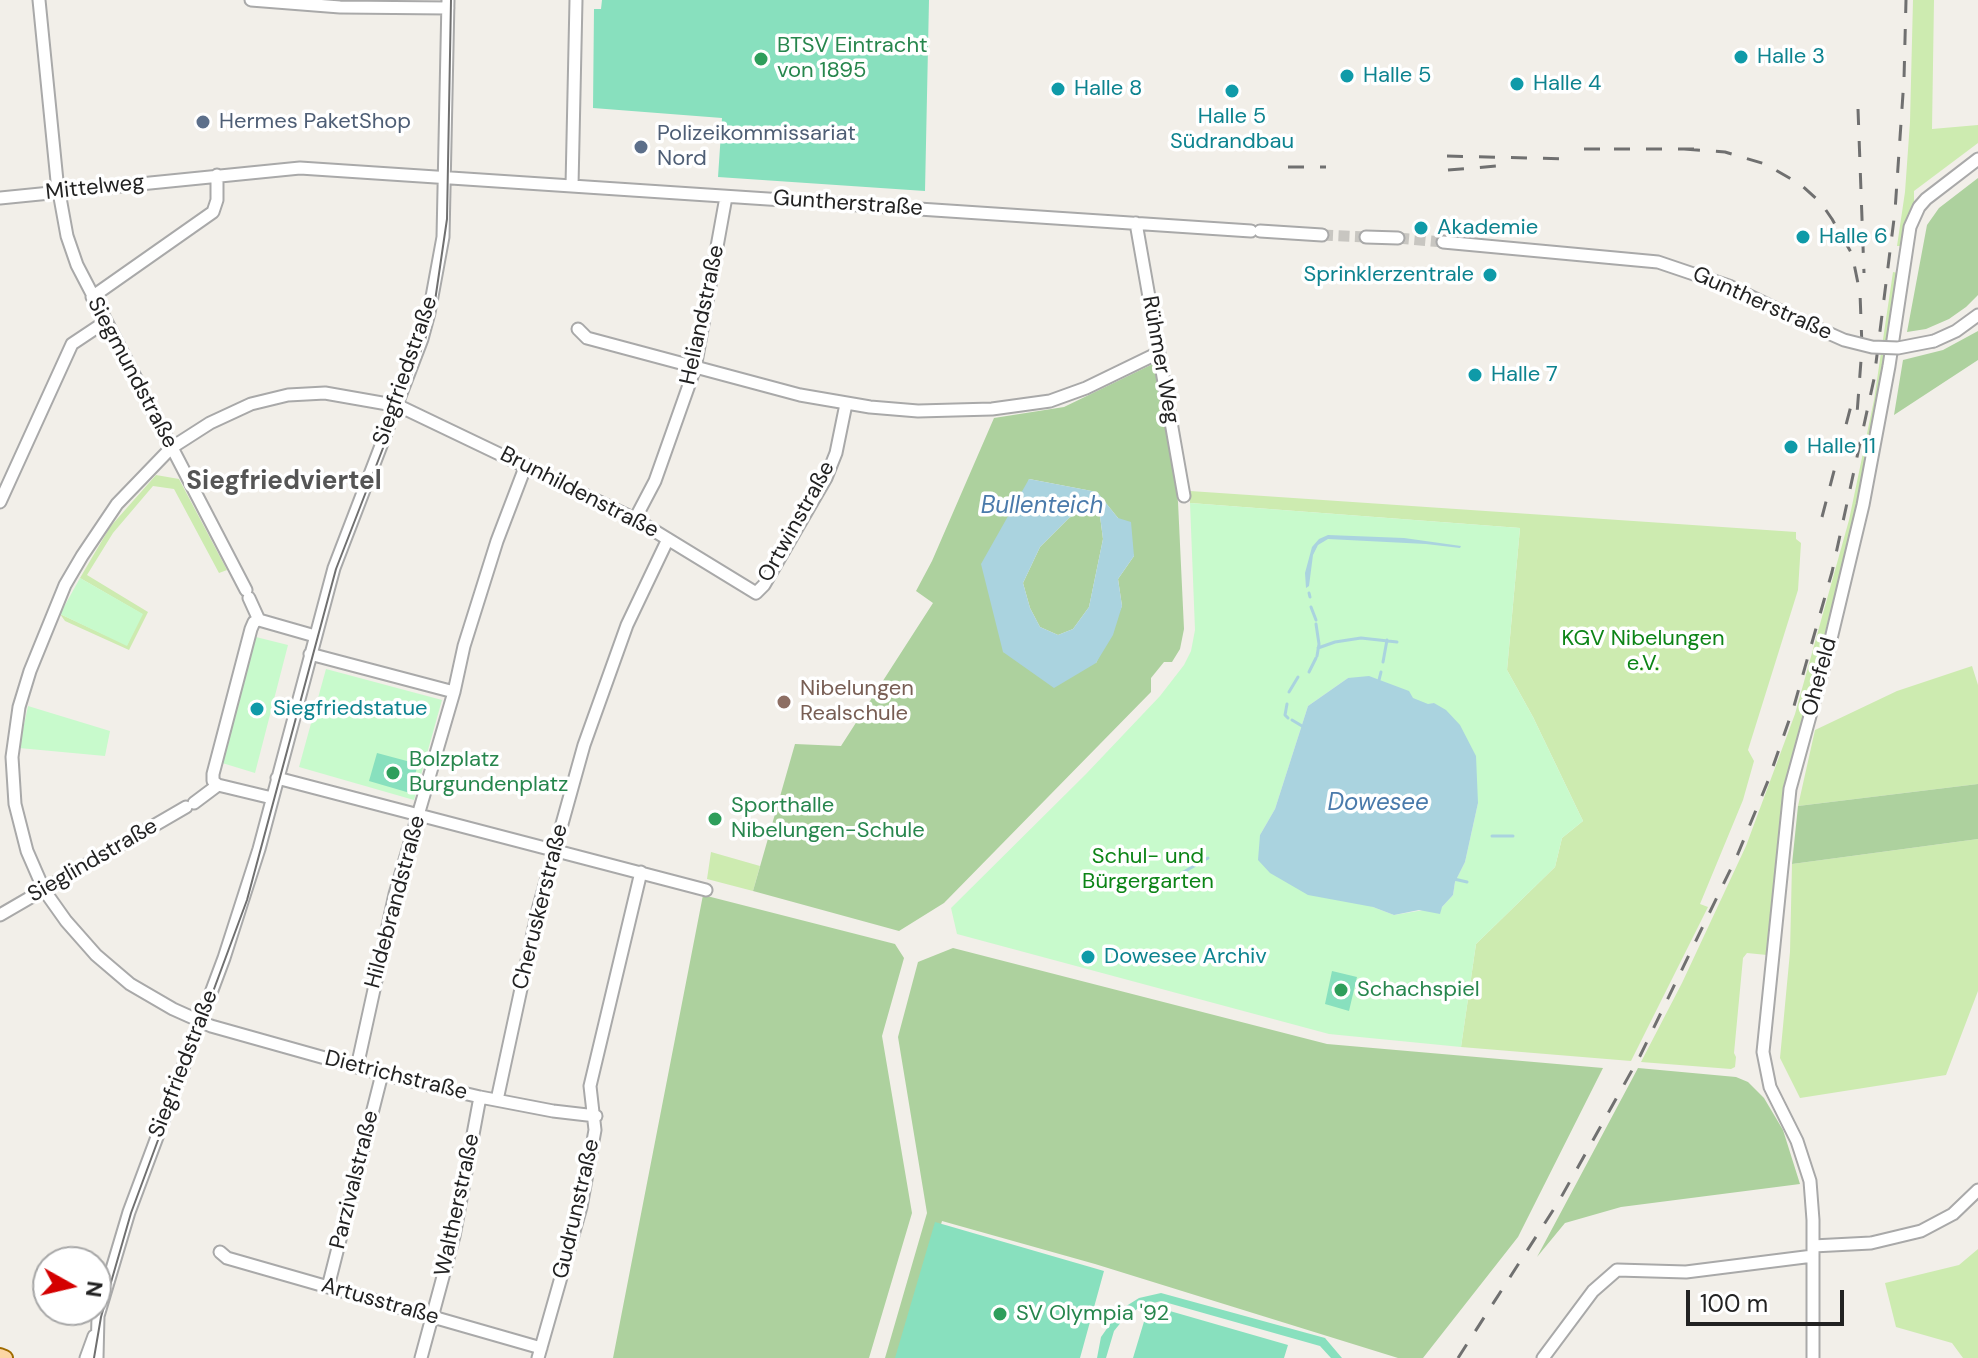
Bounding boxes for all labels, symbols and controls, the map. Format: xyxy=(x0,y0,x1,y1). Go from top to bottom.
place label: BTSV Eintracht von 1895 xyxy=(777,33,928,84)
place label: Halle 3 xyxy=(1757,44,1825,70)
marker: Halle 3 xyxy=(1732,48,1750,66)
marker: BTSV Eintracht von 1895 xyxy=(752,50,770,68)
place label: Halle 5 xyxy=(1363,63,1432,89)
marker: Halle 5 xyxy=(1338,67,1356,85)
place label: Halle 4 xyxy=(1533,71,1601,97)
marker: Halle 4 xyxy=(1508,75,1526,93)
place label: Halle 8 xyxy=(1074,76,1142,102)
marker: Halle 8 xyxy=(1049,80,1067,98)
marker: Halle 5 Südrandbau xyxy=(1223,82,1241,100)
place label: Halle 5 Südrandbau xyxy=(1170,104,1294,156)
place label: Hermes PaketShop xyxy=(219,109,411,135)
marker: Hermes PaketShop xyxy=(194,113,212,131)
place label: Polizeikommissariat Nord xyxy=(657,121,856,172)
marker: Polizeikommissariat Nord xyxy=(632,138,650,156)
street label: Mittelweg xyxy=(44,170,146,206)
street label: Guntherstraße xyxy=(772,186,924,222)
place label: Akademie xyxy=(1437,215,1538,241)
marker: Akademie xyxy=(1412,219,1430,237)
place label: Halle 6 xyxy=(1819,224,1888,250)
marker: Halle 6 xyxy=(1794,228,1812,246)
street label: Heliandstraße xyxy=(675,243,731,387)
street label: Guntherstraße xyxy=(1688,261,1836,347)
place label: Sprinklerzentrale xyxy=(1303,262,1474,288)
marker: Sprinklerzentrale xyxy=(1481,266,1499,284)
street label: Siegmundstraße xyxy=(81,293,183,453)
street label: Siegfriedstraße xyxy=(368,293,444,449)
street label: Rühmer Weg xyxy=(1136,294,1184,426)
place label: Halle 7 xyxy=(1491,362,1558,388)
marker: Halle 7 xyxy=(1466,366,1484,384)
place label: Halle 11 xyxy=(1807,434,1876,460)
marker: Halle 11 xyxy=(1782,438,1800,456)
street label: Brunhildenstraße xyxy=(495,442,663,544)
street label: Ortwinstraße xyxy=(753,457,841,587)
district label: Siegfriedviertel xyxy=(186,466,382,498)
water label: Bullenteich xyxy=(981,493,1103,521)
park label: KGV Nibelungen e.V. xyxy=(1561,626,1725,678)
street label: Ohefeld xyxy=(1797,635,1843,719)
place label: Nibelungen Realschule xyxy=(800,676,914,728)
marker: Nibelungen Realschule xyxy=(775,693,793,711)
place label: Siegfriedstatue xyxy=(273,696,428,722)
marker: Siegfriedstatue xyxy=(248,700,266,718)
place label: Bolzplatz Burgundenplatz xyxy=(409,747,568,798)
marker: Bolzplatz Burgundenplatz xyxy=(384,764,402,782)
water label: Dowesee xyxy=(1327,790,1429,818)
place label: Sporthalle Nibelungen-Schule xyxy=(731,793,925,844)
marker: Sporthalle Nibelungen-Schule xyxy=(706,810,724,828)
street label: Sieglindstraße xyxy=(23,813,163,909)
street label: Hildebrandstraße xyxy=(360,813,432,991)
street label: Cheruskerstraße xyxy=(508,821,574,993)
park label: Schul- und Bürgergarten xyxy=(1082,844,1214,896)
place label: Dowesee Archiv xyxy=(1104,944,1267,970)
marker: Dowesee Archiv xyxy=(1079,948,1097,966)
place label: Schachspiel xyxy=(1357,977,1480,1003)
marker: Schachspiel xyxy=(1332,981,1350,999)
street label: Siegfriedstraße xyxy=(144,986,224,1142)
street label: Dietrichstraße xyxy=(322,1046,470,1106)
street label: Parzivalstraße xyxy=(325,1108,385,1252)
street label: Waltherstraße xyxy=(430,1131,486,1279)
street label: Gudrunstraße xyxy=(548,1137,606,1281)
north arrow xyxy=(32,1246,112,1326)
street label: Artusstraße xyxy=(318,1273,442,1331)
scale bar xyxy=(1690,1274,1848,1324)
text: N xyxy=(79,1279,110,1299)
text: 100 m xyxy=(1700,1288,1768,1319)
place label: SV Olympia '92 xyxy=(1016,1301,1169,1327)
marker: SV Olympia '92 xyxy=(991,1305,1009,1323)

